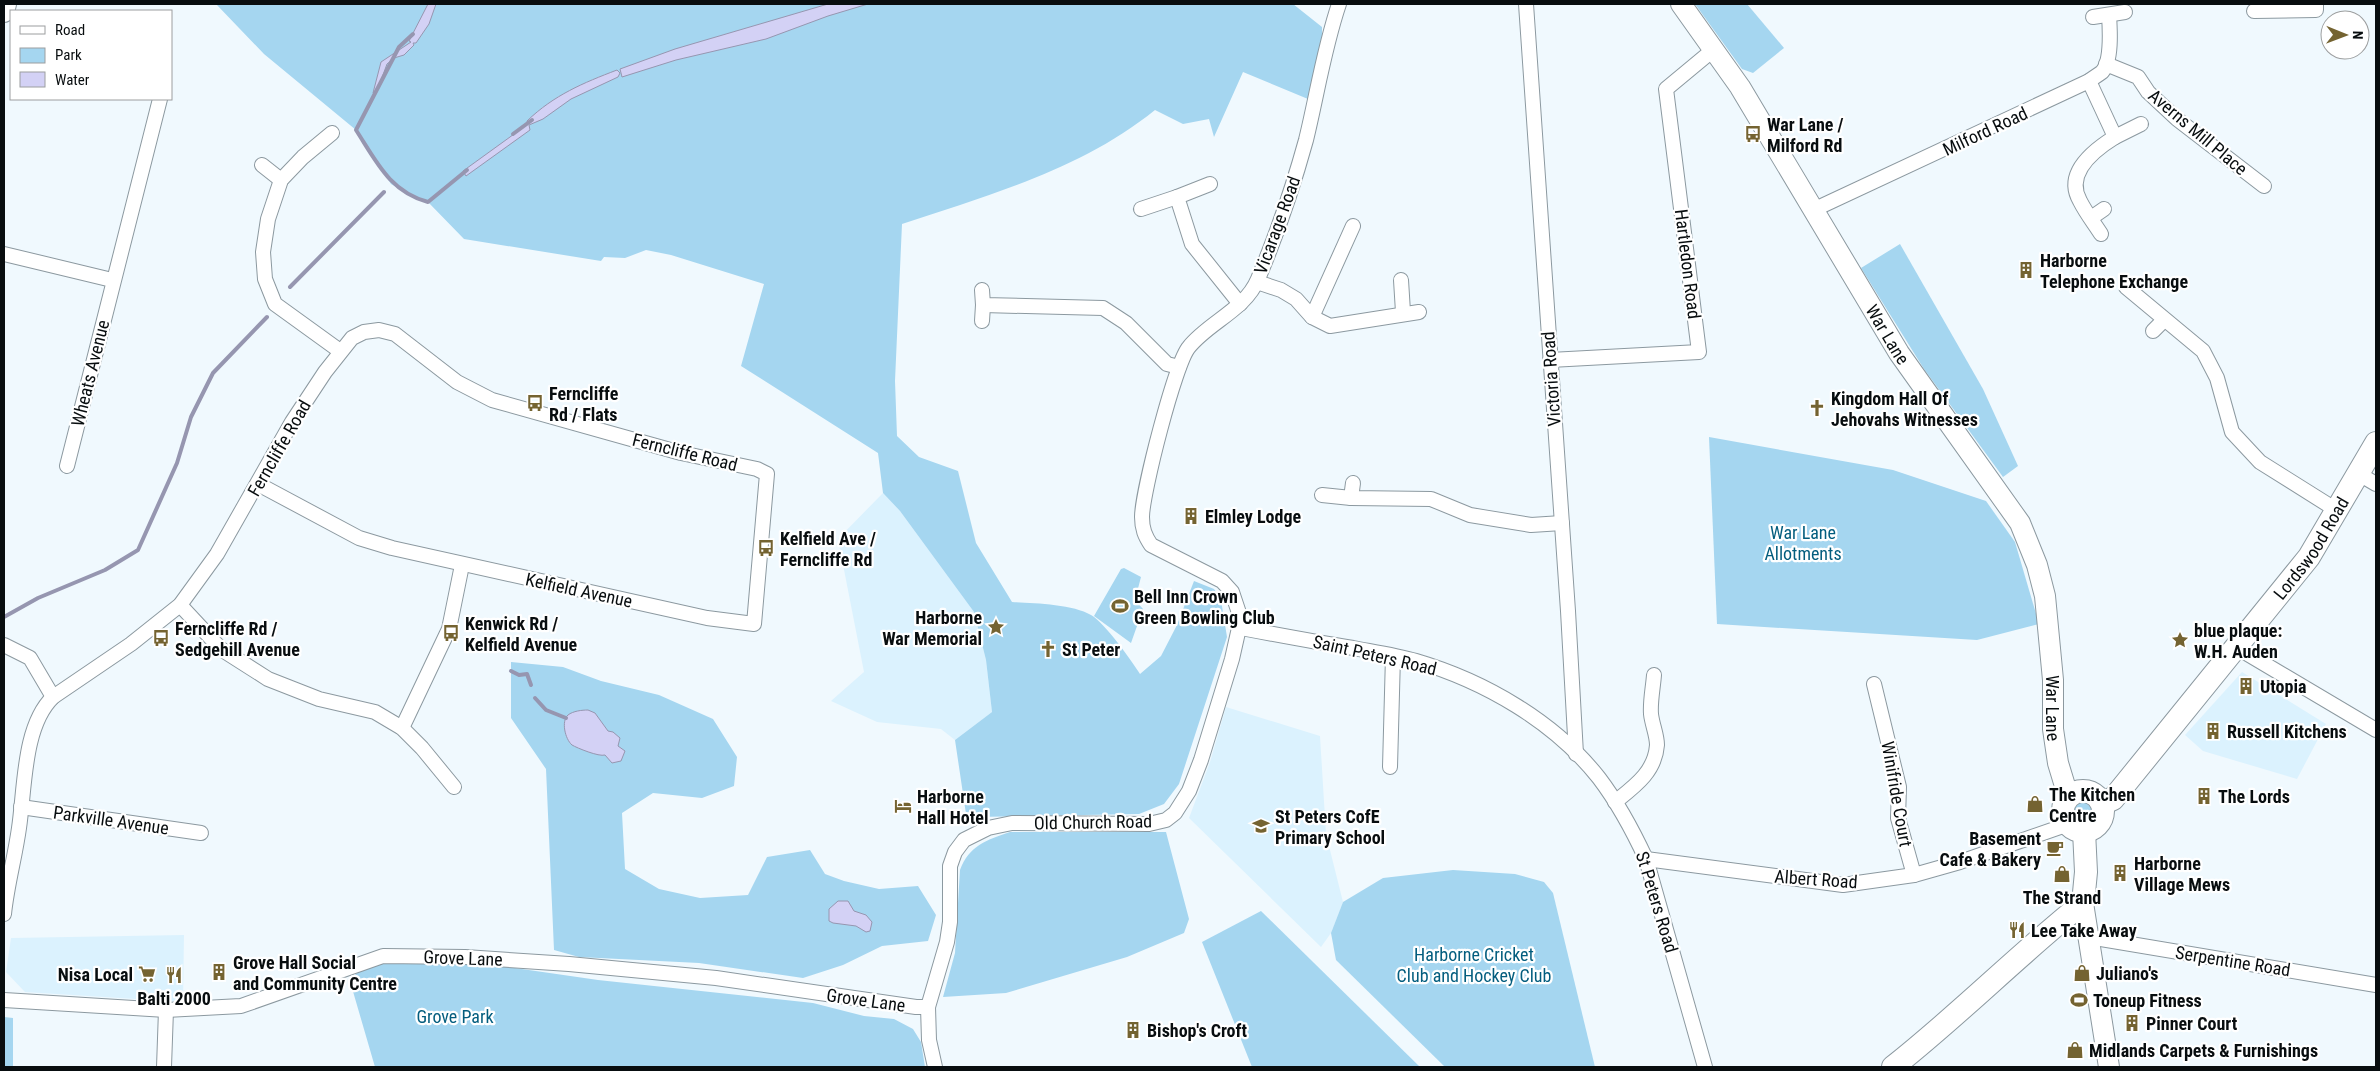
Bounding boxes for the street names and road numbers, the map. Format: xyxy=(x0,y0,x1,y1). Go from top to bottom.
street label: Averns Mill Place xyxy=(2144,85,2252,179)
street label: Milford Road xyxy=(1939,102,2031,160)
street label: Vicarage Road xyxy=(1250,173,1304,277)
street label: Hartledon Road xyxy=(1671,208,1705,320)
street label: War Lane xyxy=(1862,301,1914,368)
street label: Wheats Avenue xyxy=(67,318,113,428)
street label: Victoria Road xyxy=(1537,331,1565,427)
street label: Ferncliffe Road xyxy=(243,396,315,500)
street label: Ferncliffe Road xyxy=(630,429,740,475)
street label: Lordswood Road xyxy=(2269,493,2353,603)
street label: Kelfield Avenue xyxy=(524,568,634,612)
street label: Saint Peters Road xyxy=(1311,631,1439,679)
street label: War Lane xyxy=(2043,675,2065,742)
street label: Winifride Court xyxy=(1877,740,1917,848)
street label: Parkville Avenue xyxy=(52,801,170,839)
street label: Old Church Road xyxy=(1034,810,1152,834)
street label: St Peters Road xyxy=(1632,849,1682,955)
street label: Albert Road xyxy=(1774,866,1858,892)
street label: Serpentine Road xyxy=(2174,942,2292,980)
street label: Grove Lane xyxy=(423,946,503,970)
street label: Grove Lane xyxy=(825,984,907,1016)

